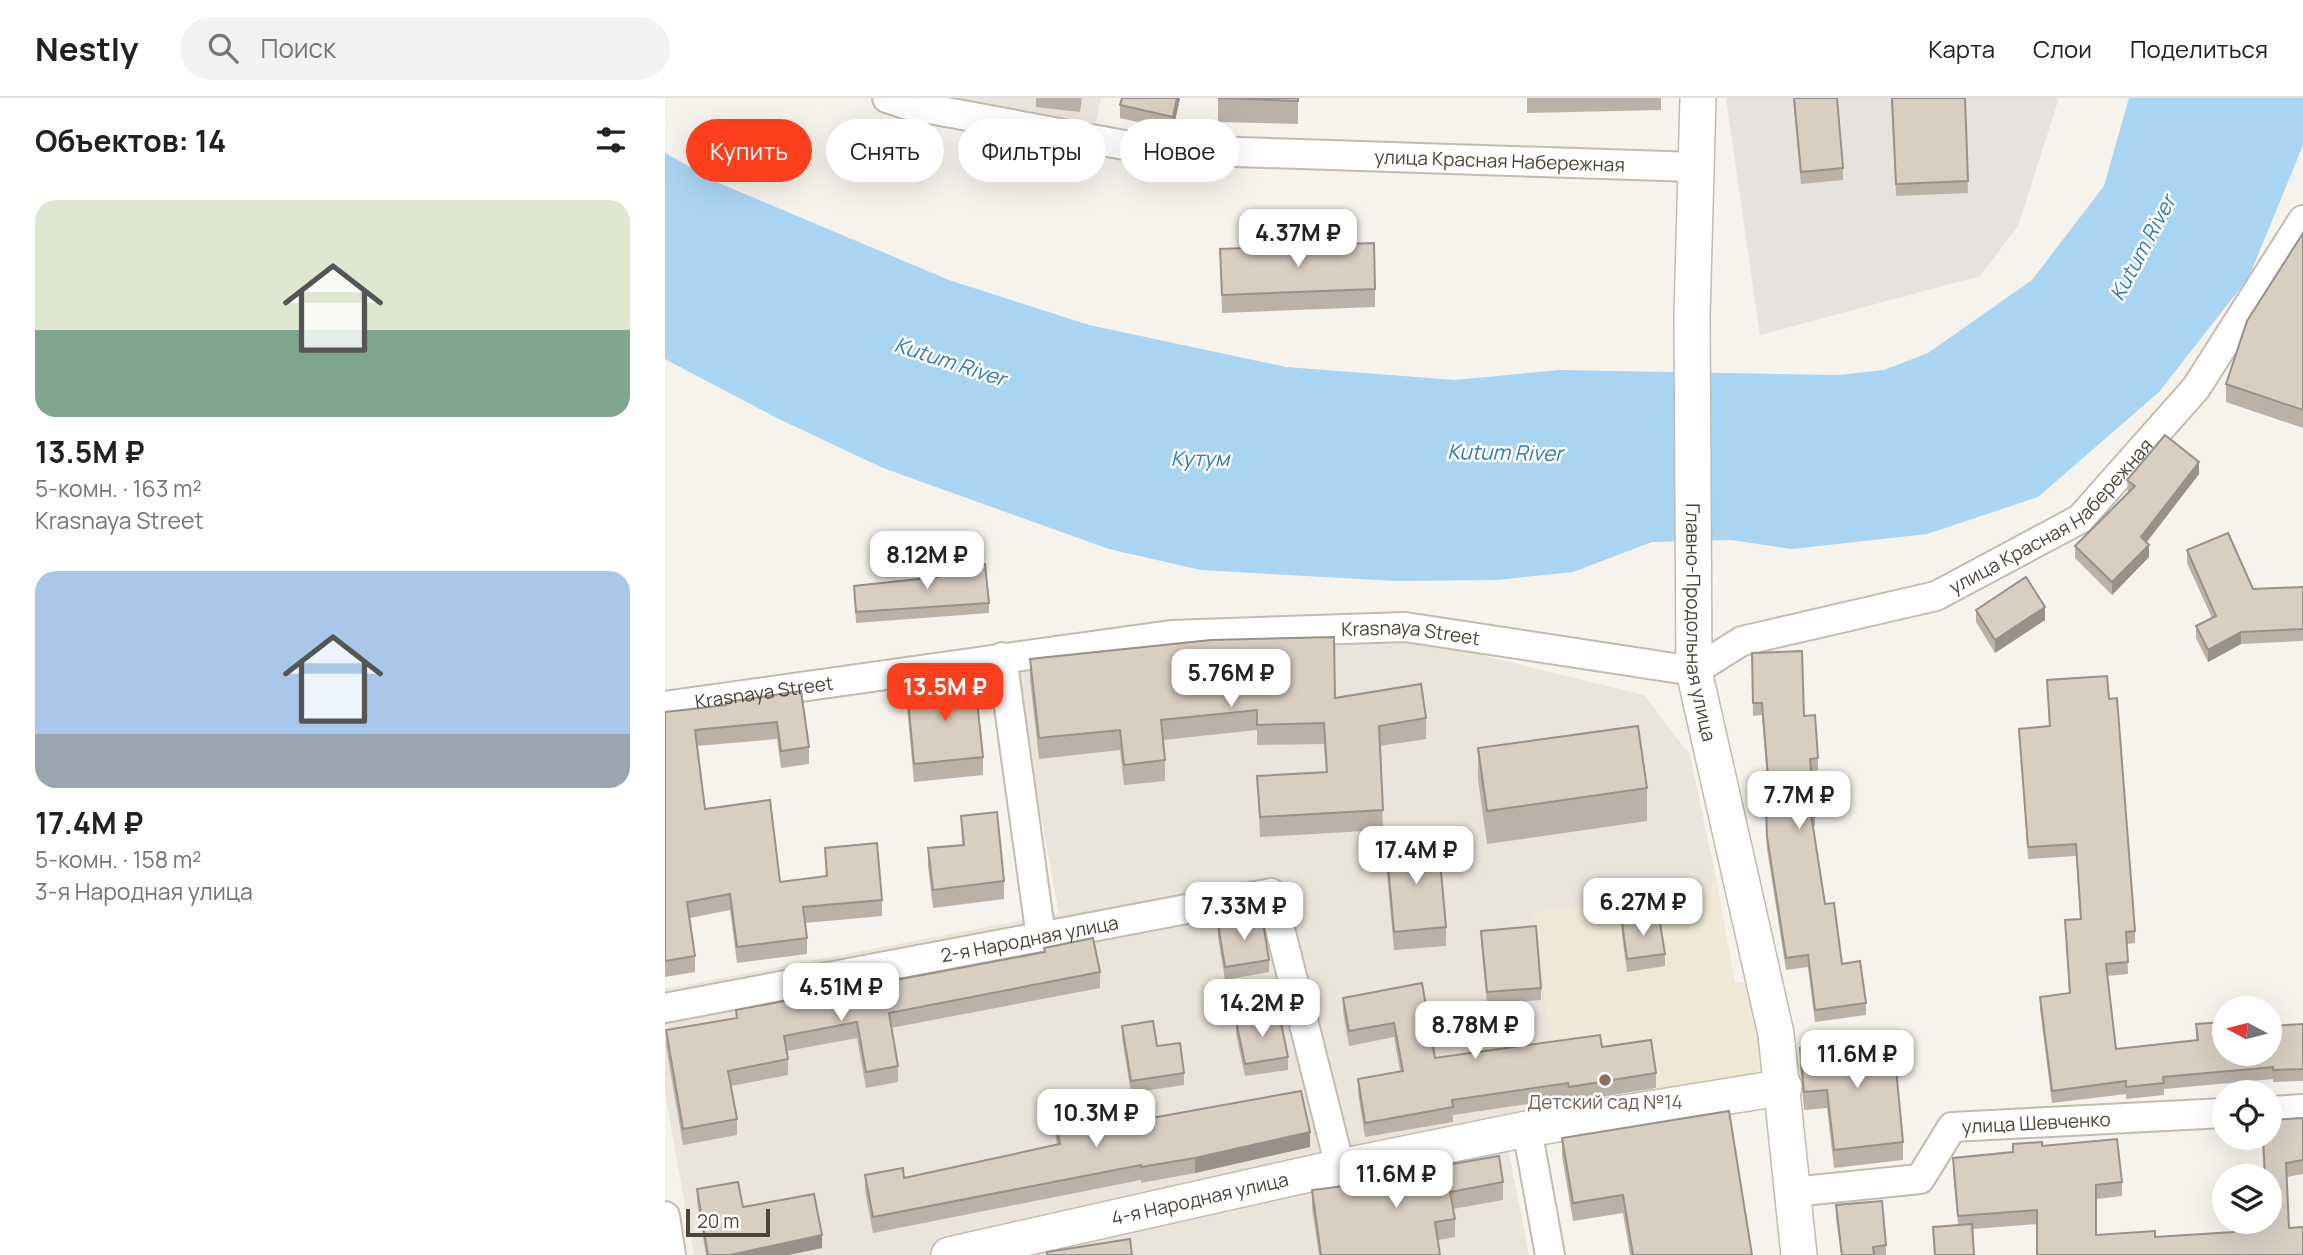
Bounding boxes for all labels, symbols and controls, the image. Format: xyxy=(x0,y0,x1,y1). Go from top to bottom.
search box xyxy=(180,17,670,80)
text: Nestly xyxy=(35,26,138,71)
icon: search xyxy=(204,29,242,67)
text: Поиск xyxy=(260,30,336,66)
text: Карта xyxy=(1928,32,1995,65)
text: Слои xyxy=(2033,32,2092,65)
text: Поделиться xyxy=(2130,32,2268,65)
chip: Купить xyxy=(686,119,812,182)
chip: Снять xyxy=(826,119,944,182)
chip: Фильтры xyxy=(958,119,1106,182)
chip: Новое xyxy=(1120,119,1239,182)
text: Объектов: 14 xyxy=(35,120,226,161)
icon: filters xyxy=(592,121,630,159)
street label: улица Красная Набережная xyxy=(1374,143,1625,178)
water label: Kutum River xyxy=(2103,188,2183,305)
pin: 4.37M ₽ xyxy=(1233,209,1363,269)
text: 4.37M ₽ xyxy=(1255,216,1341,248)
icon: home xyxy=(270,245,396,371)
water label: Kutum River xyxy=(891,330,1012,393)
text: 13.5M ₽ xyxy=(35,431,144,472)
street label: улица Красная Набережная xyxy=(1944,433,2159,600)
water label: Kutum River xyxy=(1447,437,1565,467)
water label: Кутум xyxy=(1171,444,1231,472)
text: 5-комн. · 163 m² xyxy=(35,472,202,504)
street label: Главно-Продольная улица xyxy=(1680,503,1722,744)
text: Krasnaya Street xyxy=(35,504,204,536)
pin: 8.12M ₽ xyxy=(862,532,992,591)
text: 8.12M ₽ xyxy=(886,538,968,570)
street label: Krasnaya Street xyxy=(1341,614,1482,651)
icon: home xyxy=(270,616,396,742)
pin: 5.76M ₽ xyxy=(1166,650,1296,709)
text: 5.76M ₽ xyxy=(1187,656,1275,688)
pin: 13.5M ₽ xyxy=(880,664,1010,723)
street label: Krasnaya Street xyxy=(693,670,835,715)
text: 13.5M ₽ xyxy=(903,670,987,702)
pin: 7.7M ₽ xyxy=(1742,772,1856,831)
text: 7.7M ₽ xyxy=(1763,778,1835,810)
text: 17.4M ₽ xyxy=(35,802,143,843)
pin: 17.4M ₽ xyxy=(1351,826,1481,886)
text: 17.4M ₽ xyxy=(1375,833,1457,865)
text: 5-комн. · 158 m² xyxy=(35,843,201,875)
text: 3-я Народная улица xyxy=(35,875,253,907)
pin: 6.27M ₽ xyxy=(1578,878,1708,938)
pin: 7.33M ₽ xyxy=(1179,882,1309,942)
text: 6.27M ₽ xyxy=(1599,885,1687,917)
text: 7.33M ₽ xyxy=(1201,889,1287,921)
street label: 2-я Народная улица xyxy=(938,909,1121,968)
pin: 4.51M ₽ xyxy=(776,964,906,1023)
text: 4.51M ₽ xyxy=(799,970,883,1002)
pin: 14.2M ₽ xyxy=(1197,979,1327,1039)
text: 14.2M ₽ xyxy=(1220,986,1304,1018)
north arrow xyxy=(2212,996,2282,1066)
map controls xyxy=(2212,996,2282,1234)
pin: 8.78M ₽ xyxy=(1410,1002,1540,1061)
text: 8.78M ₽ xyxy=(1431,1008,1519,1040)
pin: 11.6M ₽ xyxy=(1792,1030,1922,1090)
text: 11.6M ₽ xyxy=(1817,1037,1897,1069)
marker: Детский сад №14 xyxy=(1597,1072,1613,1088)
button: locate xyxy=(2212,1080,2282,1150)
place label: Детский сад №14 xyxy=(1527,1089,1683,1115)
pin: 10.3M ₽ xyxy=(1031,1090,1161,1149)
text: 10.3M ₽ xyxy=(1053,1096,1139,1128)
street label: улица Шевченко xyxy=(1961,1106,2111,1139)
pin: 11.6M ₽ xyxy=(1331,1150,1461,1210)
text: 11.6M ₽ xyxy=(1356,1157,1436,1189)
button: layers xyxy=(2212,1164,2282,1234)
street label: 4-я Народная улица xyxy=(1109,1166,1291,1231)
scale bar xyxy=(686,1206,770,1238)
text: 20 m xyxy=(697,1208,739,1234)

